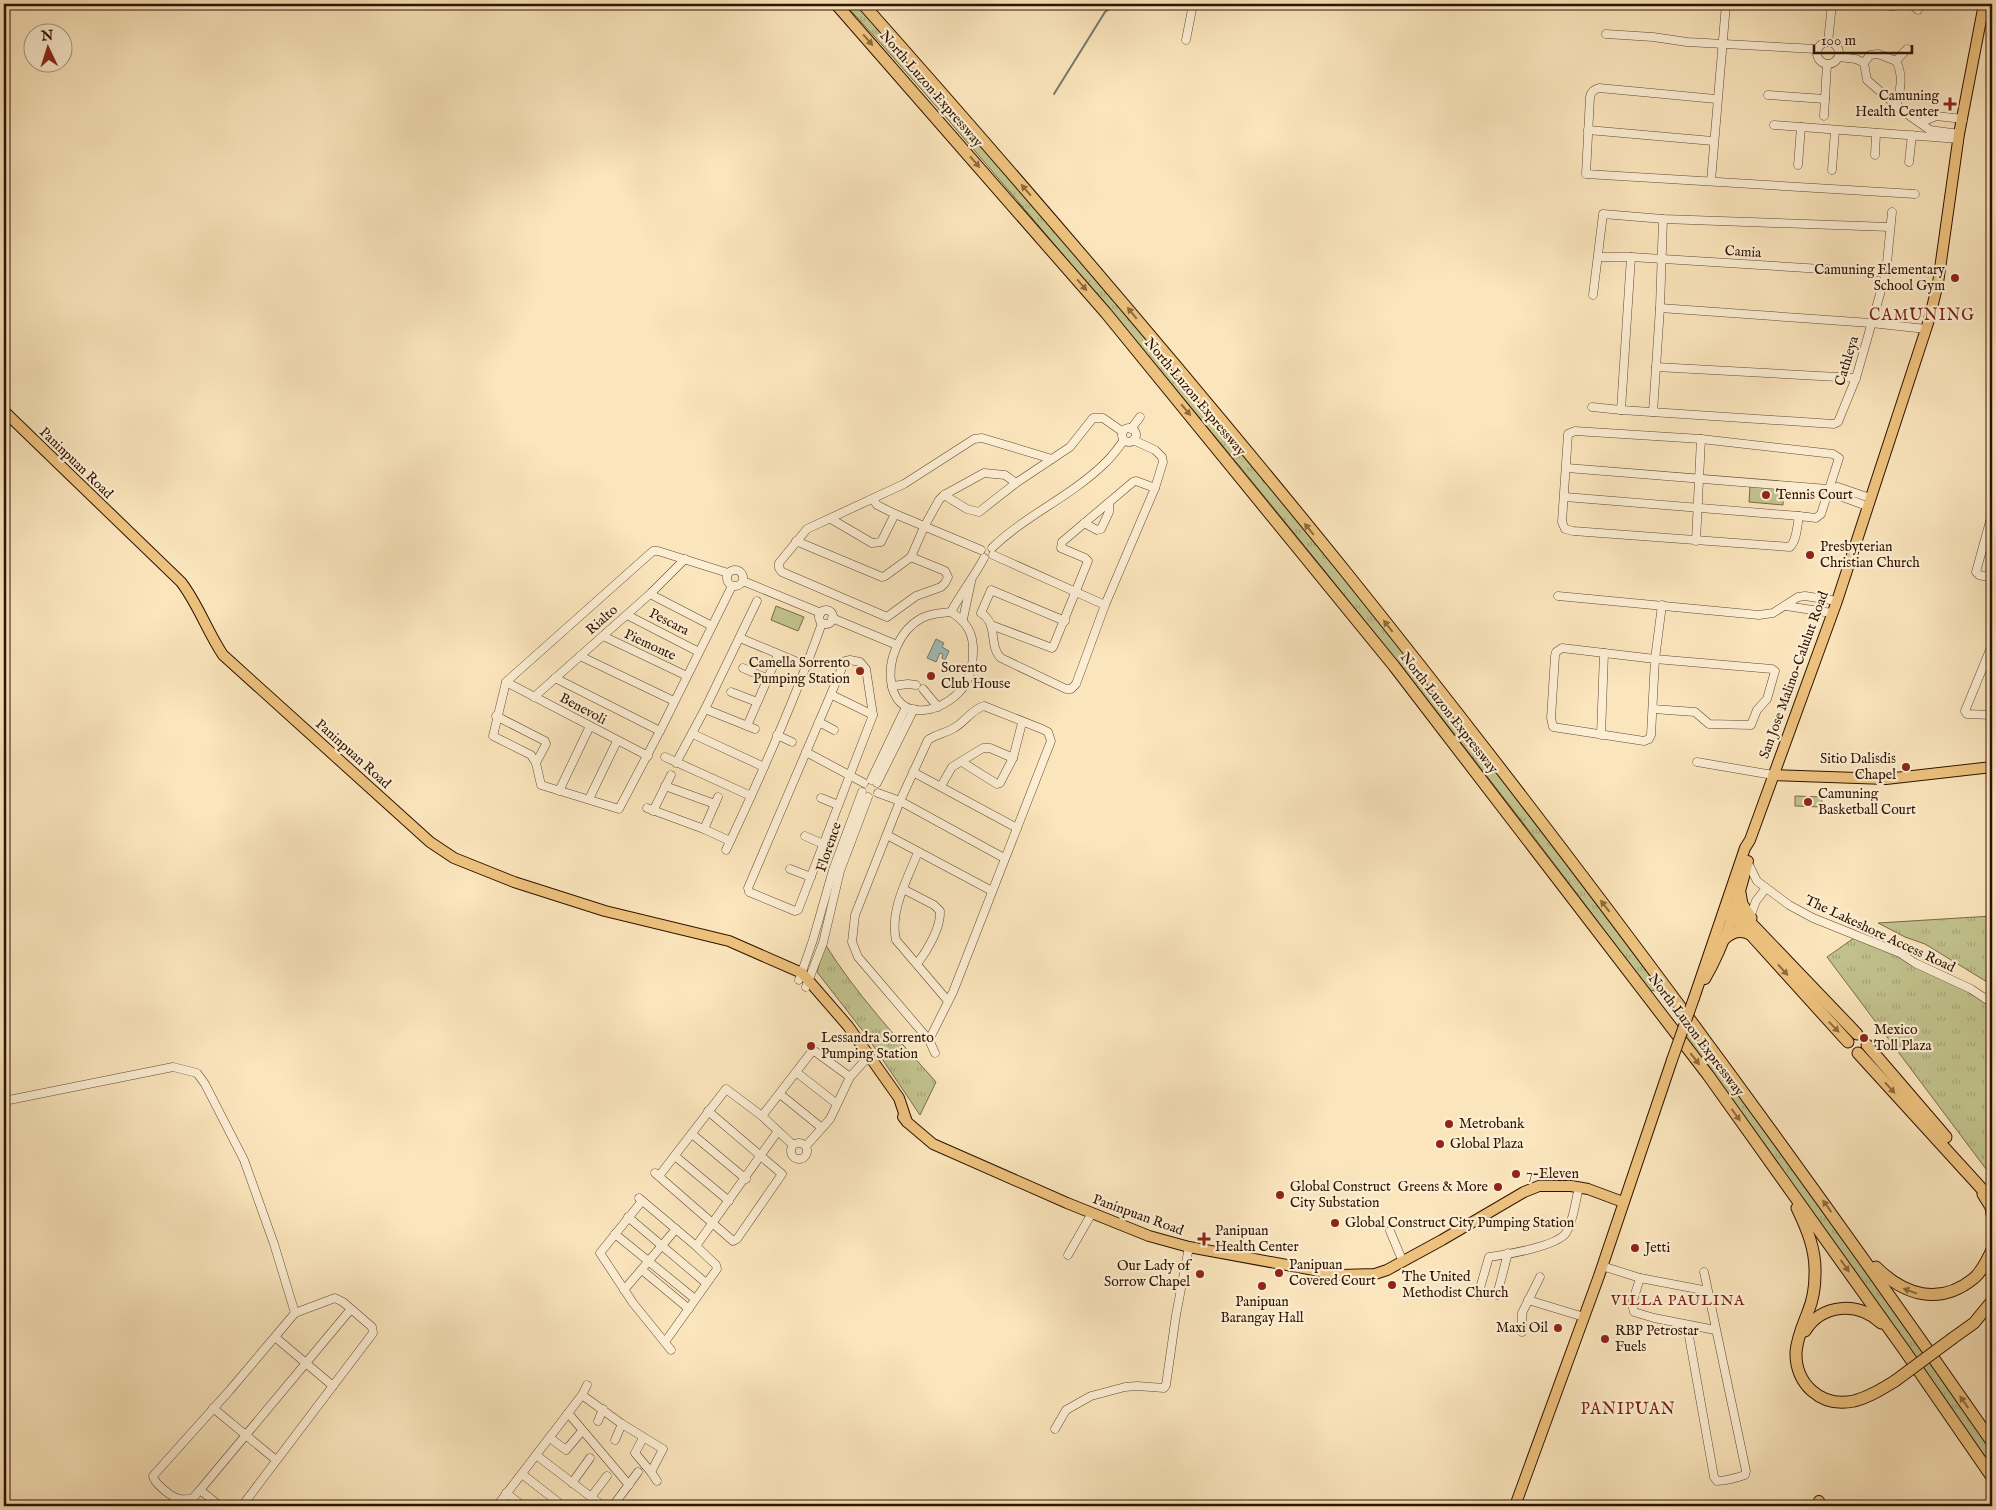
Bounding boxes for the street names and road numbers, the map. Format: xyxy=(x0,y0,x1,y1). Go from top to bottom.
street label: North Luzon Expressway xyxy=(875,27,987,151)
street label: Camia xyxy=(1724,242,1763,262)
street label: Cathleya xyxy=(1831,333,1863,388)
street label: North Luzon Expressway xyxy=(1140,334,1250,460)
street label: Paninpuan Road xyxy=(35,423,117,503)
street label: San Jose Malino-Calulut Road xyxy=(1755,588,1833,761)
street label: Rialto xyxy=(582,601,622,639)
street label: Pescara xyxy=(646,604,693,640)
street label: Piemonte xyxy=(621,625,679,665)
street label: North Luzon Expressway xyxy=(1396,649,1502,777)
street label: Benevoli xyxy=(556,689,610,729)
street label: Paninpuan Road xyxy=(311,715,395,793)
street label: Florence xyxy=(812,819,846,874)
street label: The Lakeshore Access Road xyxy=(1802,891,1959,977)
street label: North Luzon Expressway xyxy=(1644,970,1748,1100)
street label: Paninpuan Road xyxy=(1090,1190,1187,1240)

